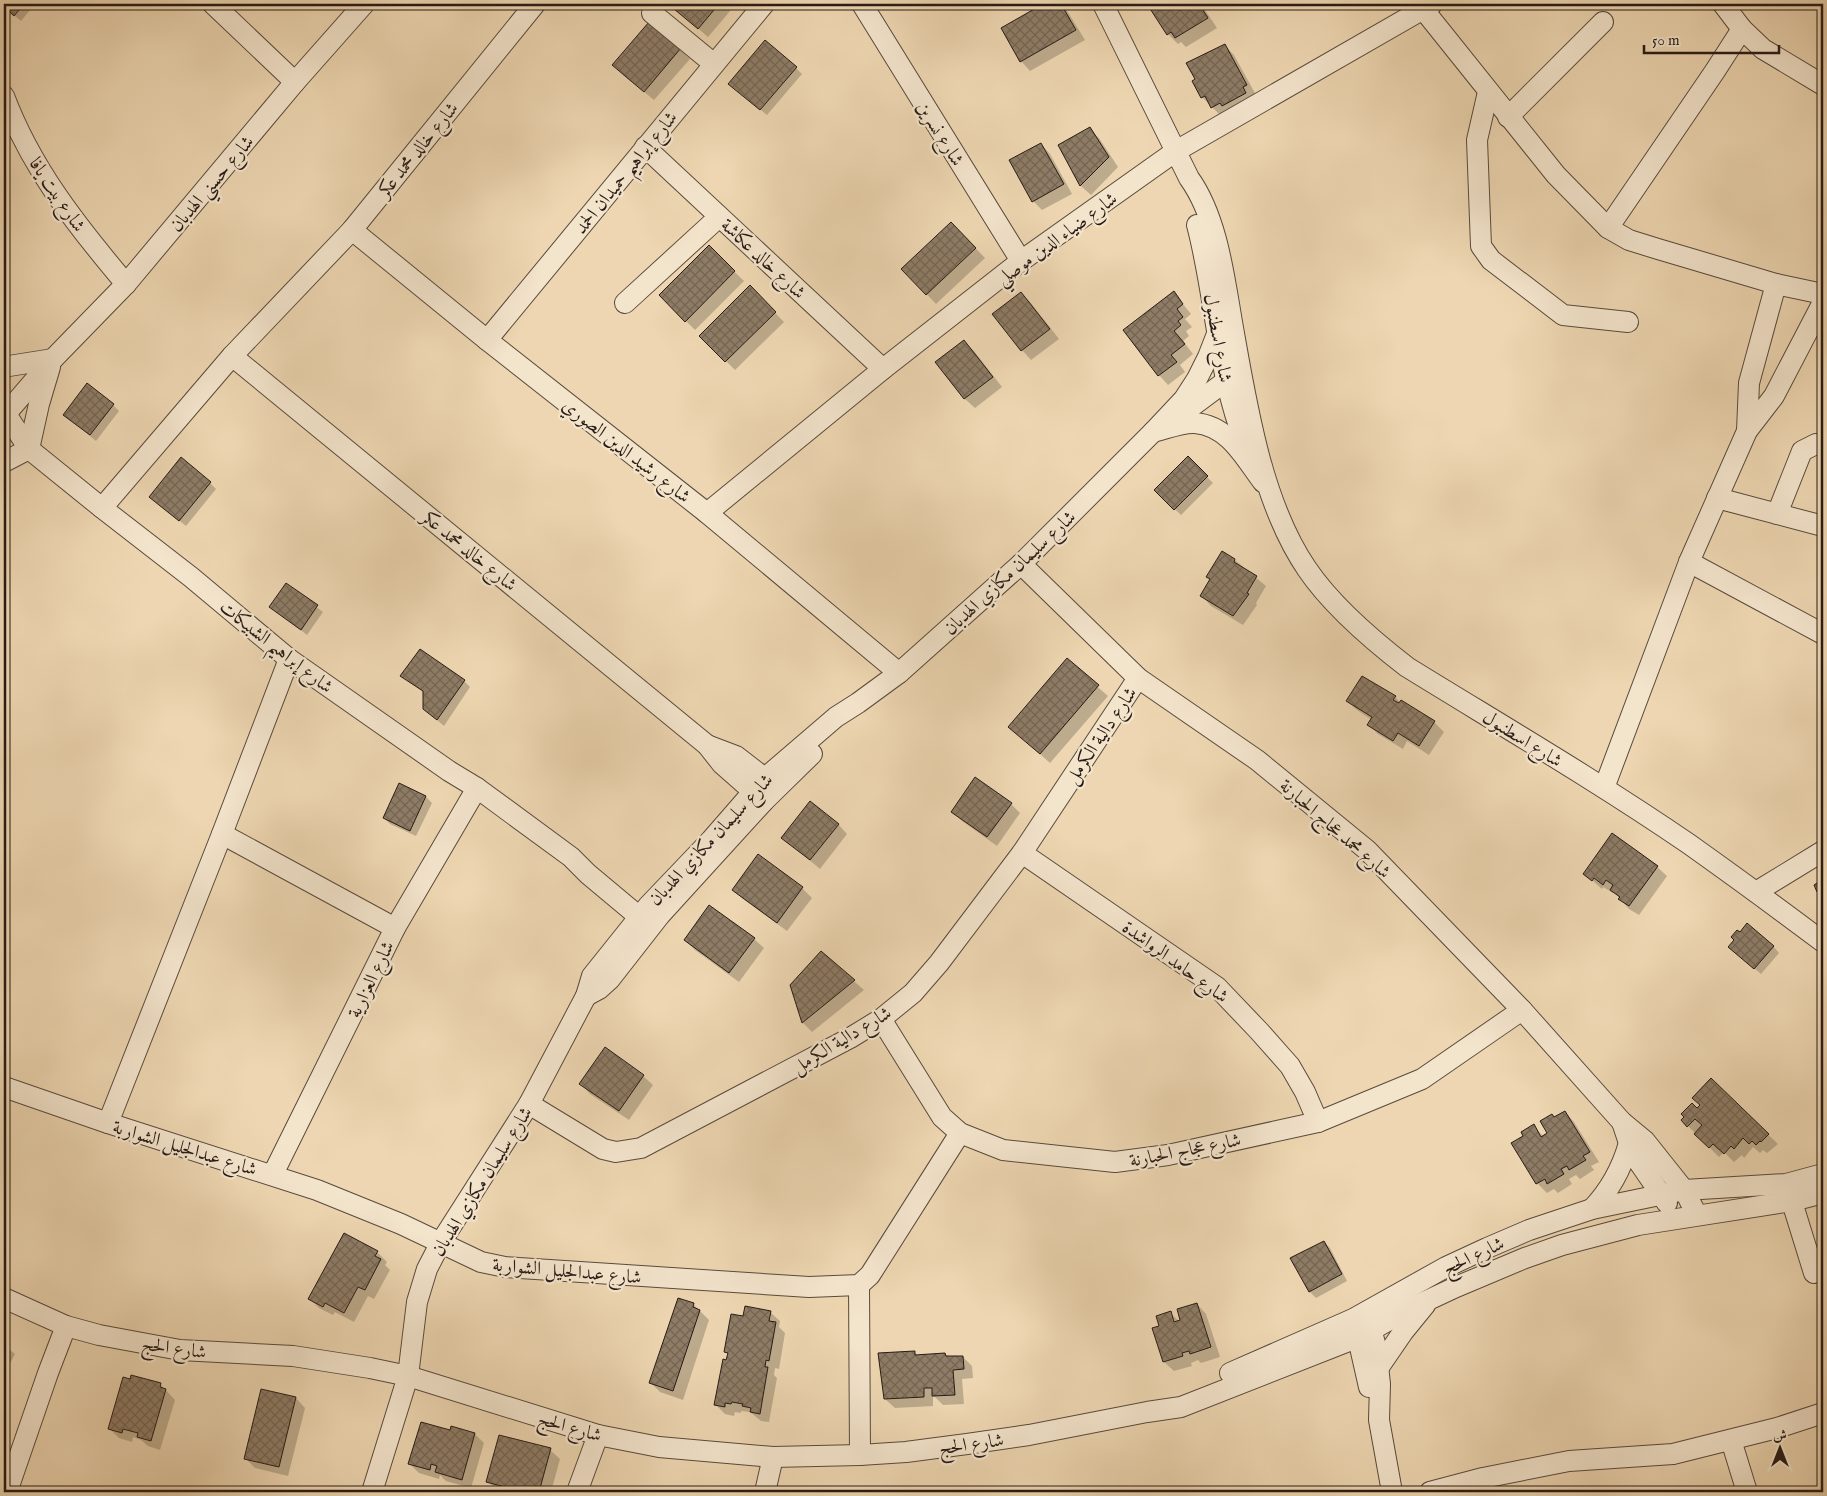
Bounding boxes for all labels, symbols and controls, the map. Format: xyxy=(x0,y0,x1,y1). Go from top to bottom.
scale bar xyxy=(1644,22,1780,54)
text: 50 m xyxy=(1652,31,1680,50)
street label: شارع نسرين xyxy=(908,97,969,172)
street label: شارع خالد محمد عكر xyxy=(371,98,466,206)
street label: شارع إبراهيم حميدان الحمد xyxy=(570,107,688,243)
street label: شارع حسني الهدبان xyxy=(165,131,264,241)
street label: شارع بيت يافا xyxy=(21,153,90,238)
street label: شارع ضياء الدين موصلي xyxy=(992,188,1126,296)
street label: شارع خالد عكاشة xyxy=(714,214,810,307)
street label: شارع اسطنبول xyxy=(1195,292,1237,385)
street label: شارع رشيد الدين الصوري xyxy=(555,394,695,511)
street label: شارع خالد محمد عكر xyxy=(413,504,521,599)
street label: شارع سليمان مكازي الهدبان xyxy=(939,506,1083,643)
street label: شارع إبراهيم الشبيكات xyxy=(210,596,338,704)
street label: شارع دالية الكرمل xyxy=(1060,683,1145,790)
street label: شارع اسطنبول xyxy=(1476,706,1566,775)
street label: شارع سليمان مكازي الهدبان xyxy=(644,769,781,913)
street label: شارع محمد عجاج الحبارنة xyxy=(1271,775,1395,888)
street label: شارع حامد الرواشدة xyxy=(1116,916,1233,1011)
street label: شارع العزارية xyxy=(343,937,403,1023)
street label: شارع دالية الكرمل xyxy=(788,1002,897,1082)
street label: شارع سليمان مكازي الهدبان xyxy=(427,1103,540,1263)
street label: شارع عبدالجليل الشواربة xyxy=(109,1116,259,1184)
street label: شارع عجاج الحبارنة xyxy=(1128,1128,1244,1177)
street label: شارع الحج xyxy=(1439,1232,1510,1285)
street label: شارع عبدالجليل الشواربة xyxy=(491,1254,642,1292)
street label: شارع الحج xyxy=(139,1333,208,1369)
street label: شارع الحج xyxy=(534,1407,604,1452)
north arrow xyxy=(1754,1424,1804,1474)
text: ش xyxy=(1773,1427,1787,1445)
street label: شارع الحج xyxy=(937,1429,1006,1465)

